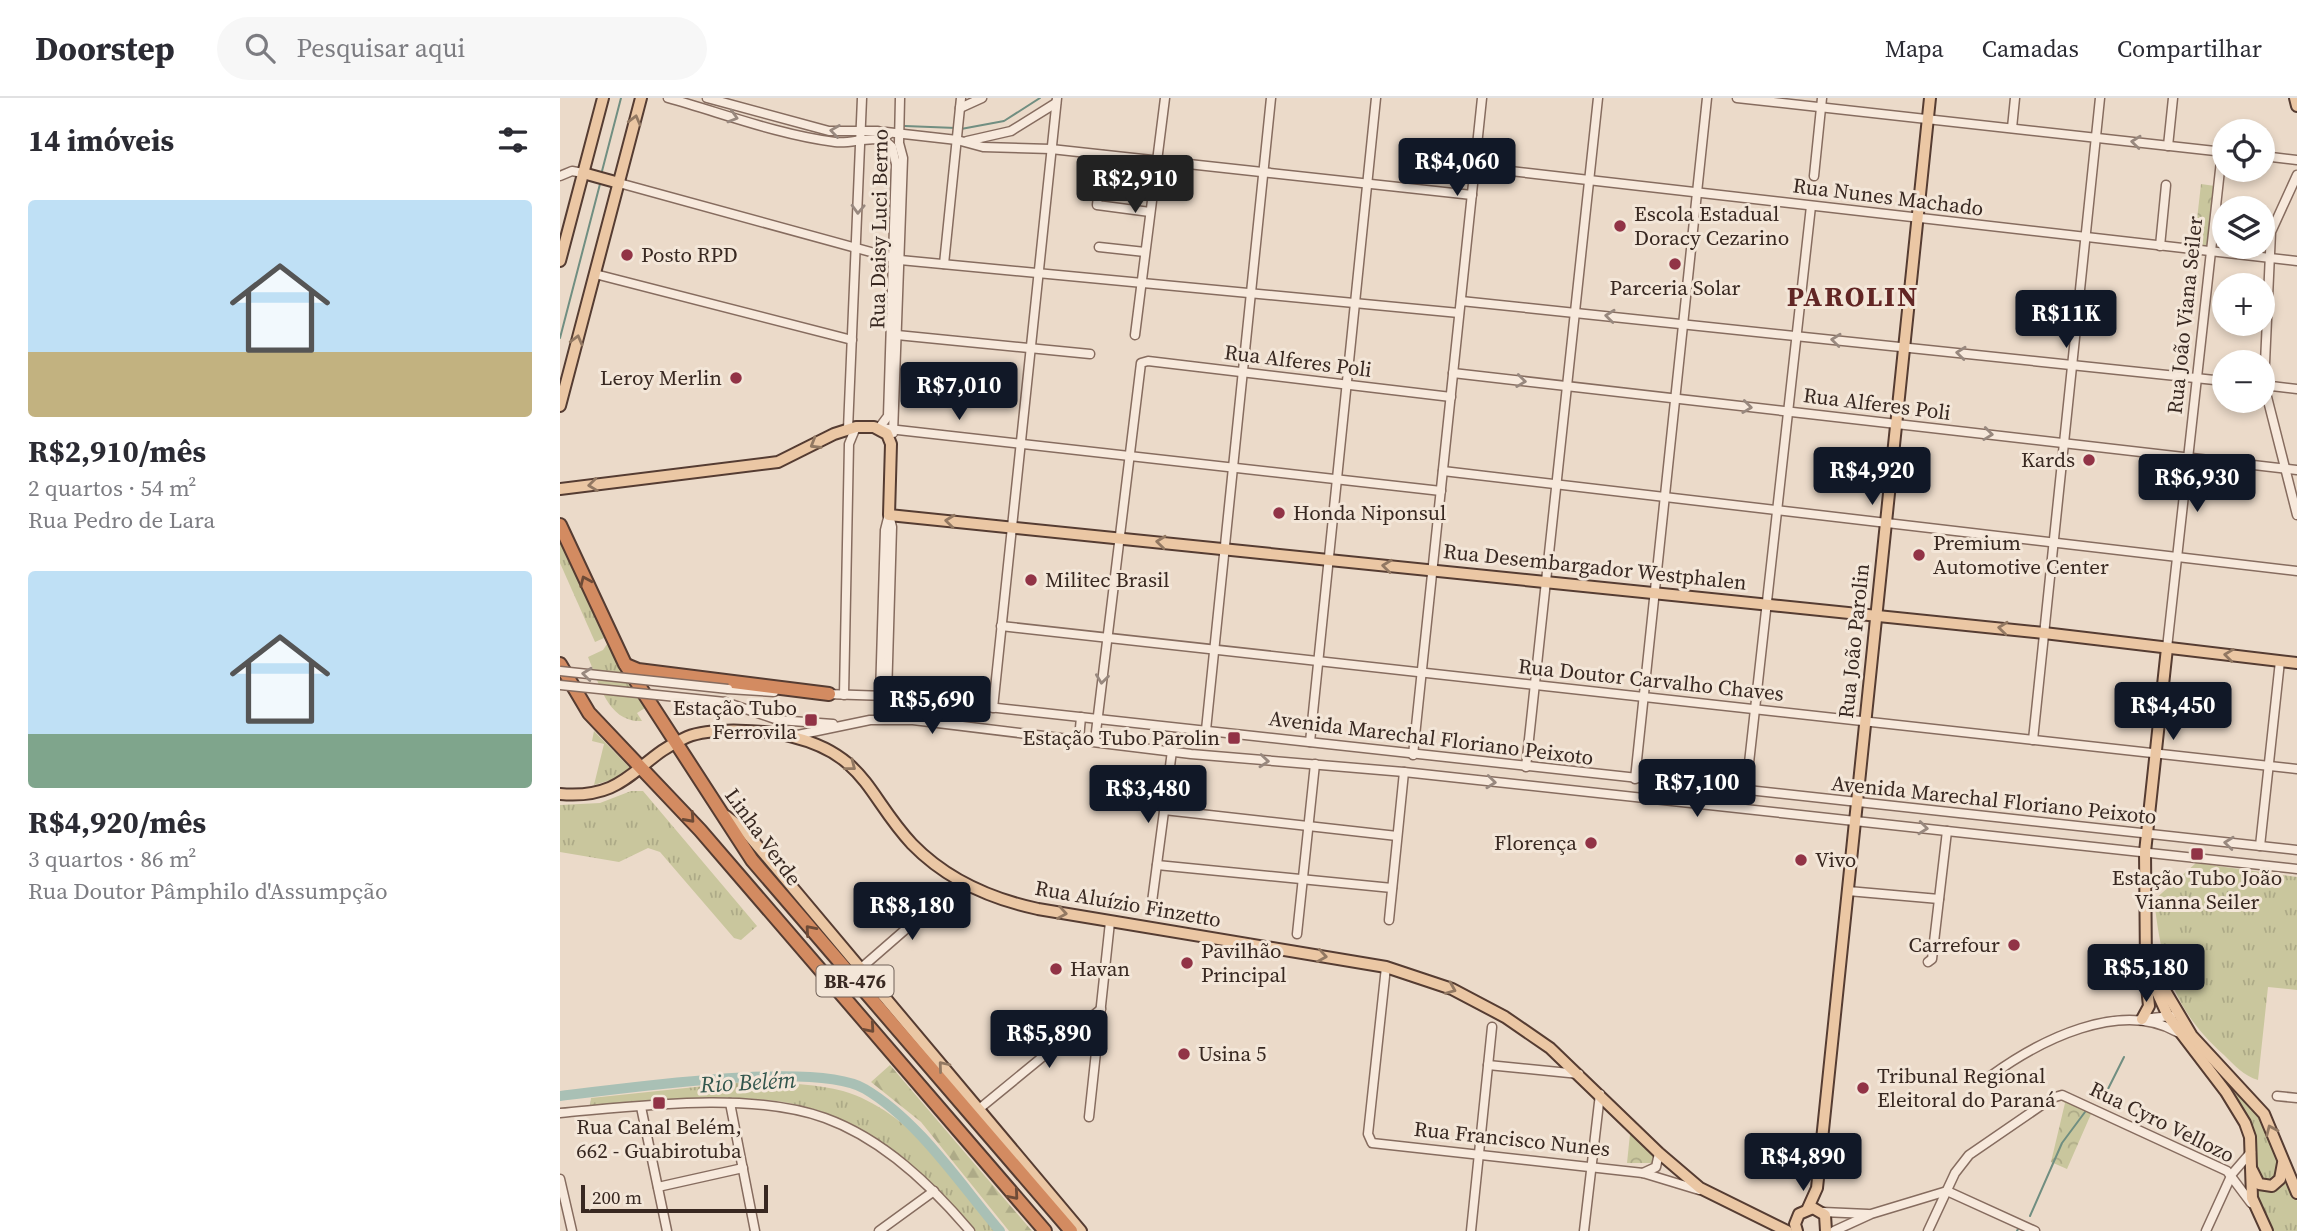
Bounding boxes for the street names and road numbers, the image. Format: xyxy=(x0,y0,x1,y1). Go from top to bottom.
street label: Rua Daisy Luci Berno xyxy=(862,129,895,329)
street label: Rua Nunes Machado xyxy=(1791,170,1985,223)
street label: Rua João Viana Seiler xyxy=(2160,214,2209,415)
street label: Rua Alferes Poli xyxy=(1223,337,1374,384)
street label: Rua Alferes Poli xyxy=(1802,380,1953,427)
street label: Rua Desembargador Westphalen xyxy=(1442,536,1749,597)
street label: Rua João Parolin xyxy=(1831,562,1876,720)
street label: Rua Doutor Carvalho Chaves xyxy=(1517,651,1785,708)
street label: Avenida Marechal Floriano Peixoto xyxy=(1267,703,1595,772)
street label: Avenida Marechal Floriano Peixoto xyxy=(1830,768,2158,831)
street label: Linha Verde xyxy=(718,782,809,891)
street label: Rua Aluízio Finzetto xyxy=(1033,873,1223,934)
road number: BR-476 xyxy=(816,966,894,996)
street label: Rua Cyro Vellozo xyxy=(2085,1074,2240,1169)
street label: Rua Francisco Nunes xyxy=(1413,1114,1612,1163)

